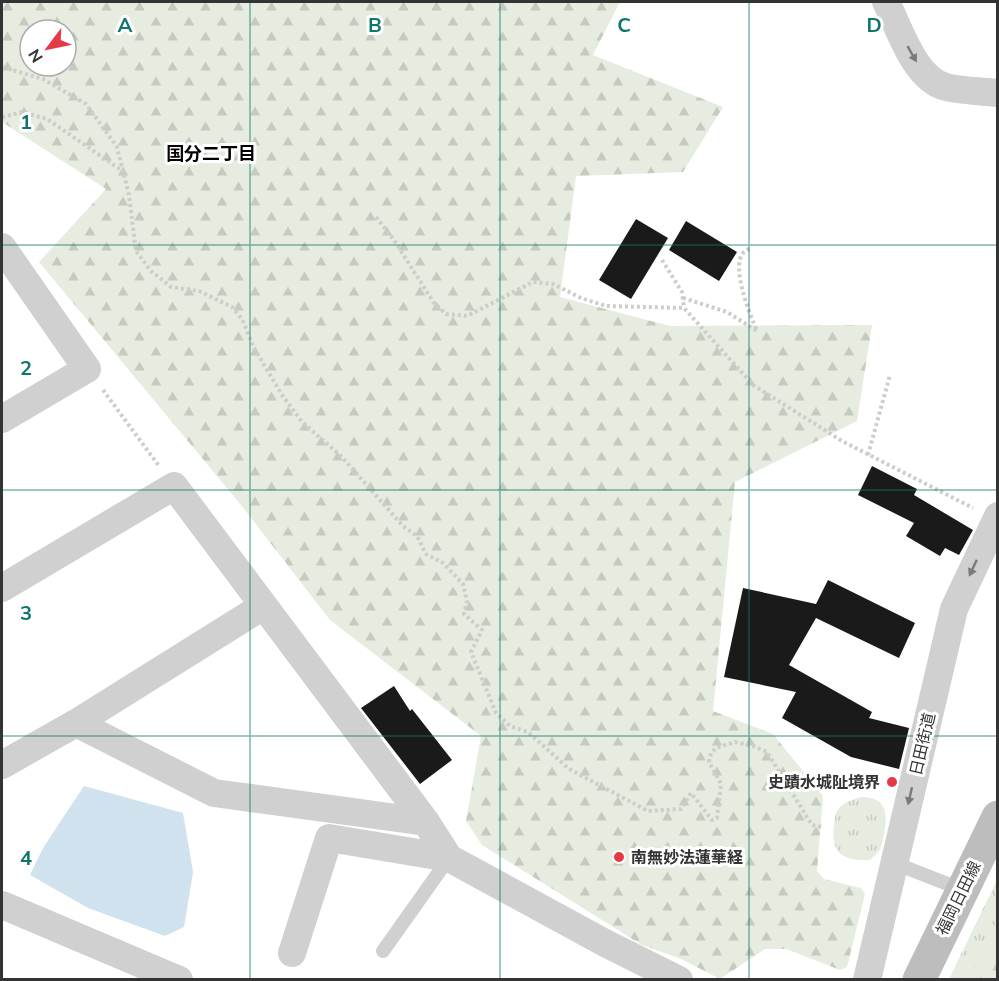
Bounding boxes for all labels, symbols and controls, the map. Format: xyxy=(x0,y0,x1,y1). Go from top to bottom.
text: A xyxy=(118,12,133,37)
text: B xyxy=(368,12,382,37)
text: C xyxy=(617,12,631,37)
text: D xyxy=(866,12,882,37)
north arrow xyxy=(18,18,78,78)
text: N xyxy=(24,46,47,66)
one-way arrow xyxy=(906,46,917,62)
text: 1 xyxy=(20,109,32,134)
district label: 国分二丁目 xyxy=(166,142,256,165)
text: 2 xyxy=(20,355,32,380)
one-way arrow xyxy=(968,560,977,577)
text: 3 xyxy=(20,600,32,625)
street label: 日田街道 xyxy=(905,711,939,777)
place label: 史蹟水城阯境界 xyxy=(768,772,880,792)
marker: 史蹟水城阯境界 xyxy=(885,775,899,789)
one-way arrow xyxy=(904,787,914,805)
text: 4 xyxy=(20,845,32,870)
place label: 南無妙法蓮華経 xyxy=(631,847,743,867)
marker: 南無妙法蓮華経 xyxy=(612,850,626,864)
street label: 福岡日田線 xyxy=(931,858,985,938)

